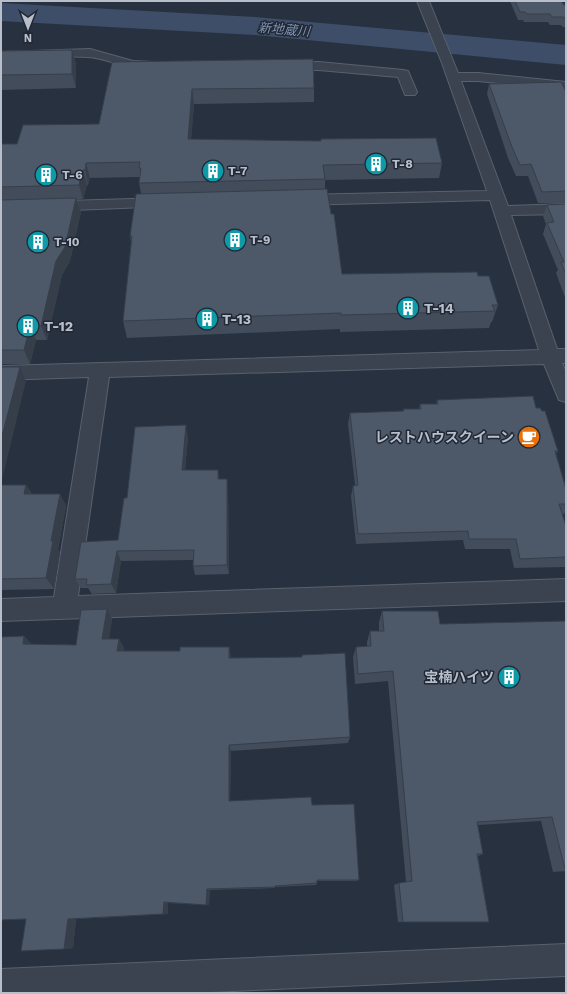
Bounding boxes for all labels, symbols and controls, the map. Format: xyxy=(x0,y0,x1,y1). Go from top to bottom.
north arrow xyxy=(8,8,48,48)
water label: 新地蔵川 xyxy=(257,20,312,39)
text: N xyxy=(24,31,32,44)
building icon: T-8 xyxy=(363,151,389,177)
place label: T-8 xyxy=(392,157,413,171)
building icon: T-7 xyxy=(200,158,226,184)
building icon: T-6 xyxy=(33,162,59,188)
place label: T-7 xyxy=(228,164,247,178)
place label: T-6 xyxy=(62,168,83,182)
building icon: T-9 xyxy=(222,227,248,253)
building icon: T-10 xyxy=(25,229,51,255)
place label: T-9 xyxy=(250,233,270,247)
place label: T-10 xyxy=(54,235,80,249)
building icon: T-14 xyxy=(395,295,421,321)
place label: T-14 xyxy=(424,300,454,316)
building icon: T-13 xyxy=(194,306,220,332)
place label: T-13 xyxy=(222,311,251,327)
building icon: T-12 xyxy=(15,313,41,339)
place label: T-12 xyxy=(44,318,73,334)
cafe icon: レストハウスクイーン xyxy=(516,424,542,450)
place label: レストハウスクイーン xyxy=(375,429,514,445)
building icon: 宝楠ハイツ xyxy=(496,664,522,690)
place label: 宝楠ハイツ xyxy=(424,669,494,685)

